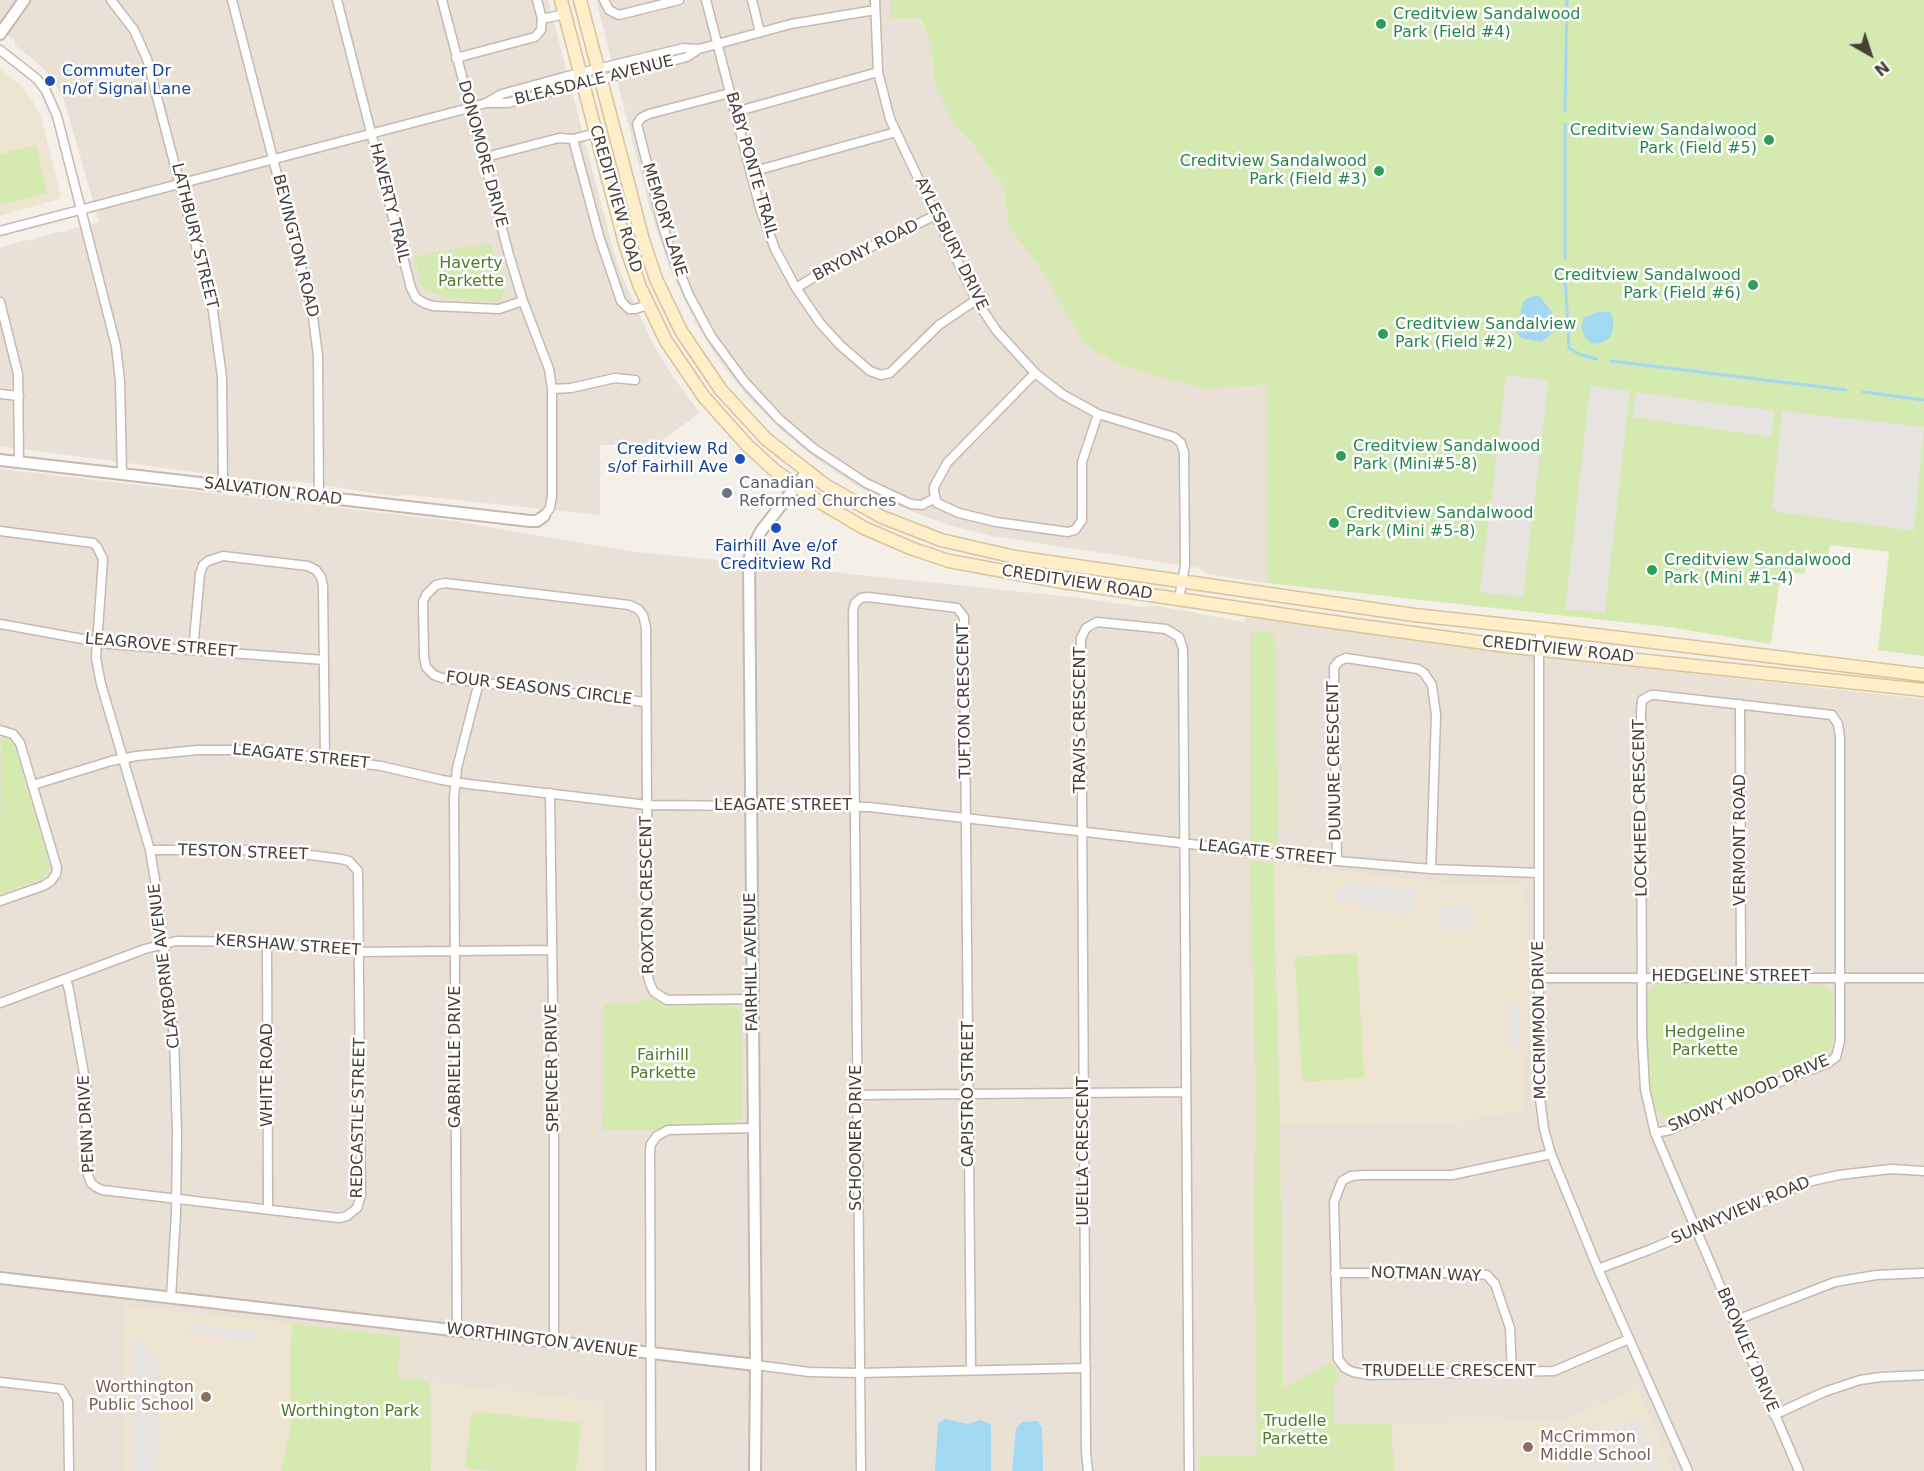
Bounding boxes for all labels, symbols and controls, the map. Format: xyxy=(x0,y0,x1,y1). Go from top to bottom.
place label: Creditview Sandalwood Park (Field #4) xyxy=(1393,5,1580,43)
marker: Creditview Sandalwood Park (Field #4) xyxy=(1374,17,1388,31)
north arrow xyxy=(1840,24,1900,84)
street label: BLEASDALE AVENUE xyxy=(513,52,675,110)
text: N xyxy=(1870,57,1893,80)
place label: Commuter Dr n/of Signal Lane xyxy=(62,62,191,100)
marker: Commuter Dr n/of Signal Lane xyxy=(43,74,57,88)
street label: DONOMORE DRIVE xyxy=(453,78,511,230)
street label: BABY PONTE TRAIL xyxy=(721,90,781,240)
place label: Creditview Sandalwood Park (Field #5) xyxy=(1570,121,1757,159)
street label: CREDITVIEW ROAD xyxy=(585,123,645,275)
marker: Creditview Sandalwood Park (Field #5) xyxy=(1762,133,1776,147)
street label: HAVERTY TRAIL xyxy=(365,141,413,265)
place label: Creditview Sandalwood Park (Field #3) xyxy=(1180,152,1367,190)
street label: LATHBURY STREET xyxy=(167,161,221,311)
street label: MEMORY LANE xyxy=(638,161,690,279)
marker: Creditview Sandalwood Park (Field #3) xyxy=(1372,164,1386,178)
street label: BEVINGTON ROAD xyxy=(268,173,322,319)
street label: AYLESBURY DRIVE xyxy=(910,174,992,314)
street label: BRYONY ROAD xyxy=(810,216,922,286)
park label: Haverty Parkette xyxy=(438,254,504,292)
place label: Creditview Sandalwood Park (Field #6) xyxy=(1554,266,1741,304)
marker: Creditview Sandalwood Park (Field #6) xyxy=(1746,278,1760,292)
place label: Creditview Sandalview Park (Field #2) xyxy=(1395,315,1576,353)
marker: Creditview Sandalview Park (Field #2) xyxy=(1376,327,1390,341)
place label: Creditview Sandalwood Park (Mini#5-8) xyxy=(1353,437,1540,475)
place label: Creditview Rd s/of Fairhill Ave xyxy=(608,440,728,478)
marker: Creditview Sandalwood Park (Mini#5-8) xyxy=(1334,449,1348,463)
marker: Creditview Rd s/of Fairhill Ave xyxy=(733,452,747,466)
street label: SALVATION ROAD xyxy=(203,474,343,510)
place label: Canadian Reformed Churches xyxy=(739,474,896,512)
marker: Canadian Reformed Churches xyxy=(720,486,734,500)
place label: Creditview Sandalwood Park (Mini #5-8) xyxy=(1346,504,1533,542)
marker: Creditview Sandalwood Park (Mini #5-8) xyxy=(1327,516,1341,530)
marker: Fairhill Ave e/of Creditview Rd xyxy=(769,521,783,535)
place label: Fairhill Ave e/of Creditview Rd xyxy=(715,537,837,575)
place label: Creditview Sandalwood Park (Mini #1-4) xyxy=(1664,551,1851,589)
street label: CREDITVIEW ROAD xyxy=(1000,562,1154,604)
marker: Creditview Sandalwood Park (Mini #1-4) xyxy=(1645,563,1659,577)
street label: TUFTON CRESCENT xyxy=(954,623,976,779)
street label: LEAGROVE STREET xyxy=(84,630,238,662)
street label: CREDITVIEW ROAD xyxy=(1481,632,1635,668)
street label: TRAVIS CRESCENT xyxy=(1071,647,1091,793)
street label: FOUR SEASONS CIRCLE xyxy=(445,668,633,710)
street label: DUNURE CRESCENT xyxy=(1324,681,1346,841)
street label: LOCKHEED CRESCENT xyxy=(1630,719,1652,897)
street label: LEAGATE STREET xyxy=(231,740,371,774)
street label: VERMONT ROAD xyxy=(1731,774,1751,906)
street label: LEAGATE STREET xyxy=(714,796,852,816)
street label: ROXTON CRESCENT xyxy=(637,816,659,974)
street label: LEAGATE STREET xyxy=(1197,836,1337,870)
street label: TESTON STREET xyxy=(177,841,309,865)
street label: CLAYBORNE AVENUE xyxy=(145,882,185,1050)
street label: FAIRHILL AVENUE xyxy=(741,892,763,1032)
street label: KERSHAW STREET xyxy=(215,931,361,961)
street label: MCCRIMMON DRIVE xyxy=(1529,941,1551,1099)
street label: HEDGELINE STREET xyxy=(1652,967,1810,987)
street label: GABRIELLE DRIVE xyxy=(446,986,466,1128)
street label: SPENCER DRIVE xyxy=(542,1004,564,1132)
street label: CAPISTRO STREET xyxy=(959,1021,979,1167)
street label: WHITE ROAD xyxy=(258,1023,278,1127)
park label: Hedgeline Parkette xyxy=(1665,1023,1745,1061)
street label: REDCASTLE STREET xyxy=(348,1037,370,1199)
park label: Fairhill Parkette xyxy=(630,1046,696,1084)
street label: SNOWY WOOD DRIVE xyxy=(1666,1051,1832,1137)
street label: SCHOONER DRIVE xyxy=(847,1065,867,1211)
street label: PENN DRIVE xyxy=(75,1075,99,1173)
street label: LUELLA CRESCENT xyxy=(1074,1076,1094,1226)
street label: SUNNYVIEW ROAD xyxy=(1669,1173,1813,1249)
street label: NOTMAN WAY xyxy=(1370,1263,1482,1287)
street label: BROWLEY DRIVE xyxy=(1712,1285,1782,1415)
street label: WORTHINGTON AVENUE xyxy=(445,1320,639,1362)
street label: TRUDELLE CRESCENT xyxy=(1362,1362,1536,1382)
place label: Worthington Public School xyxy=(88,1378,194,1416)
marker: Worthington Public School xyxy=(199,1390,213,1404)
park label: Worthington Park xyxy=(281,1402,419,1422)
park label: Trudelle Parkette xyxy=(1262,1412,1328,1450)
place label: McCrimmon Middle School xyxy=(1540,1428,1651,1466)
marker: McCrimmon Middle School xyxy=(1521,1440,1535,1454)

